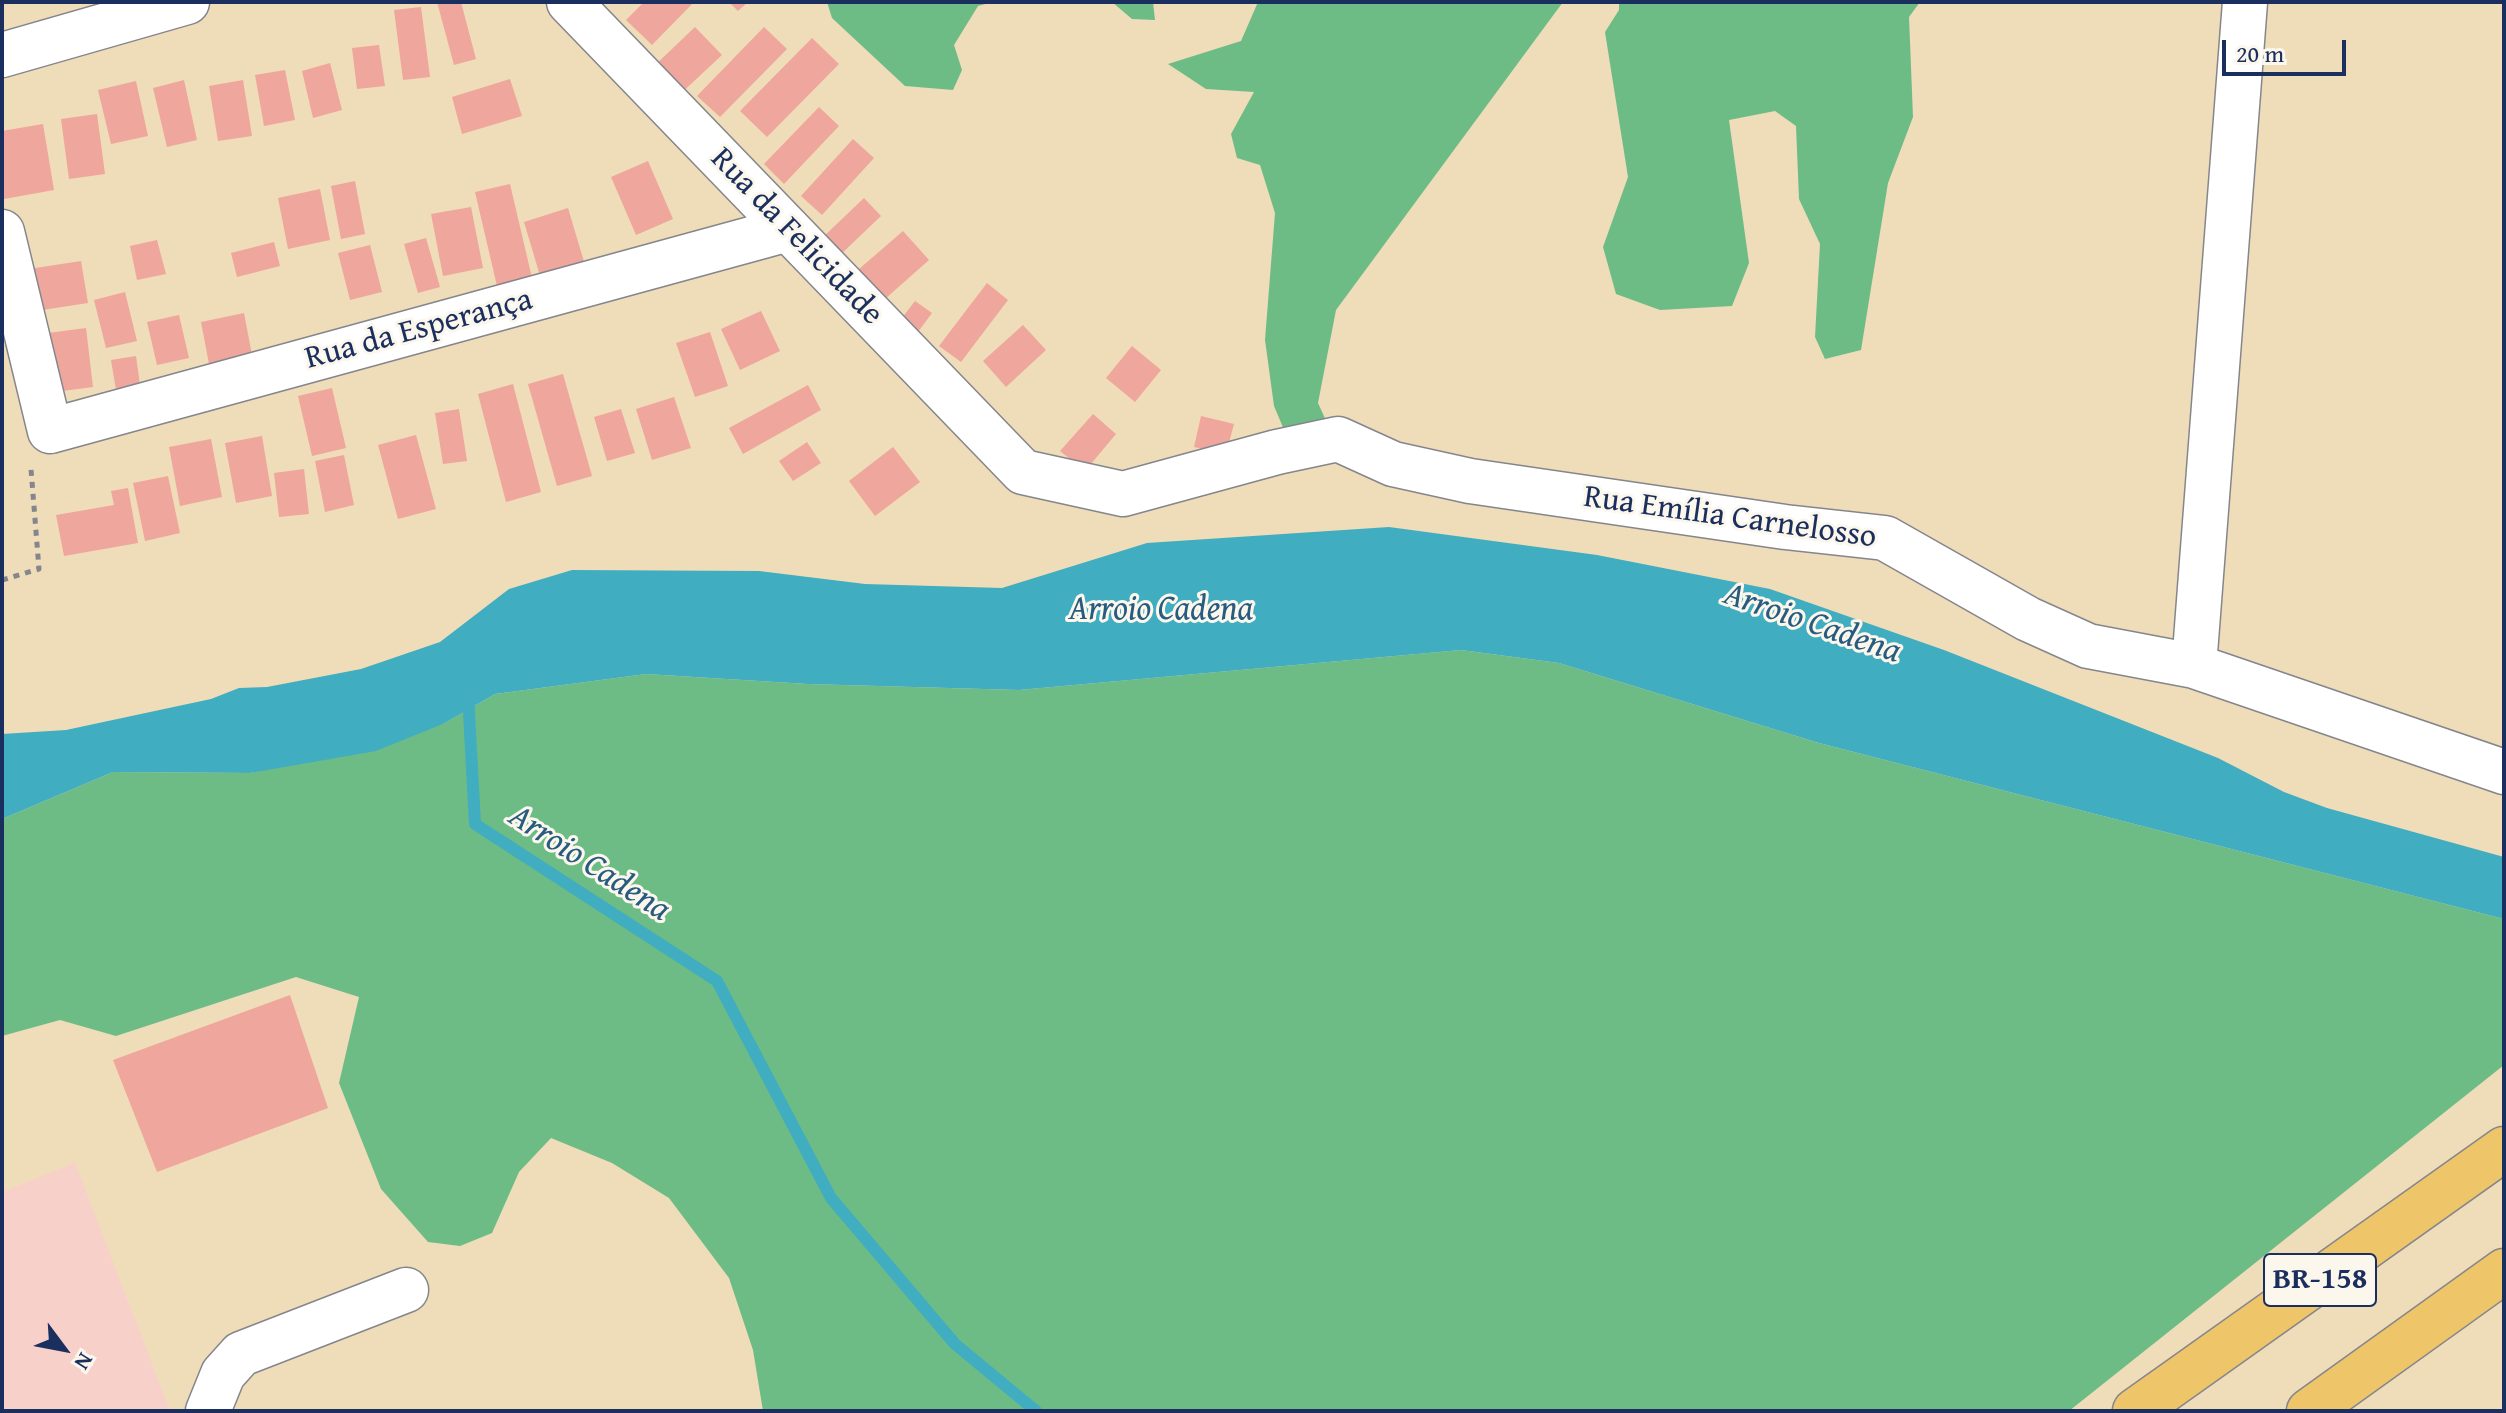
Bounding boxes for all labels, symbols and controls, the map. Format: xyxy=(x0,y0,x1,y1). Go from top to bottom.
scale bar xyxy=(2226,24,2350,74)
text: 20 m xyxy=(2236,36,2284,71)
street label: Rua da Felicidade xyxy=(702,140,890,334)
street label: Rua da Esperança xyxy=(301,281,537,379)
street label: Rua Emília Carnelosso xyxy=(1581,478,1879,558)
water label: Arroio Cadena xyxy=(1718,575,1906,673)
water label: Arroio Cadena xyxy=(1069,590,1253,630)
water label: Arroio Cadena xyxy=(501,797,677,931)
road number: BR-158 xyxy=(2264,1254,2376,1306)
north arrow xyxy=(24,1309,104,1389)
text: N xyxy=(67,1347,102,1376)

